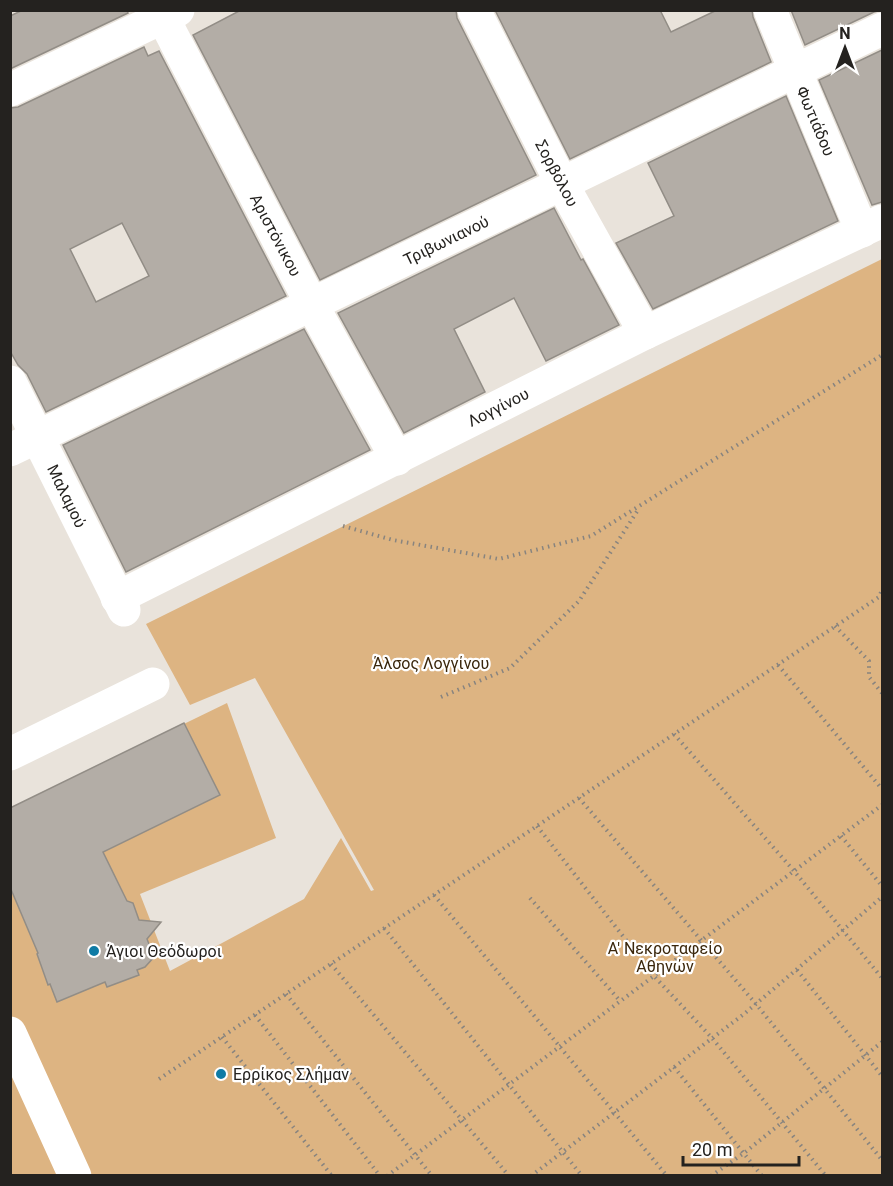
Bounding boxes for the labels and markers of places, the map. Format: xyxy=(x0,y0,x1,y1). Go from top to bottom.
place label: Άγιοι Θεόδωροι xyxy=(106,942,222,961)
marker: Άγιοι Θεόδωροι xyxy=(87,944,101,958)
place label: Ερρίκος Σλήμαν xyxy=(233,1065,349,1084)
marker: Ερρίκος Σλήμαν xyxy=(214,1067,228,1081)

